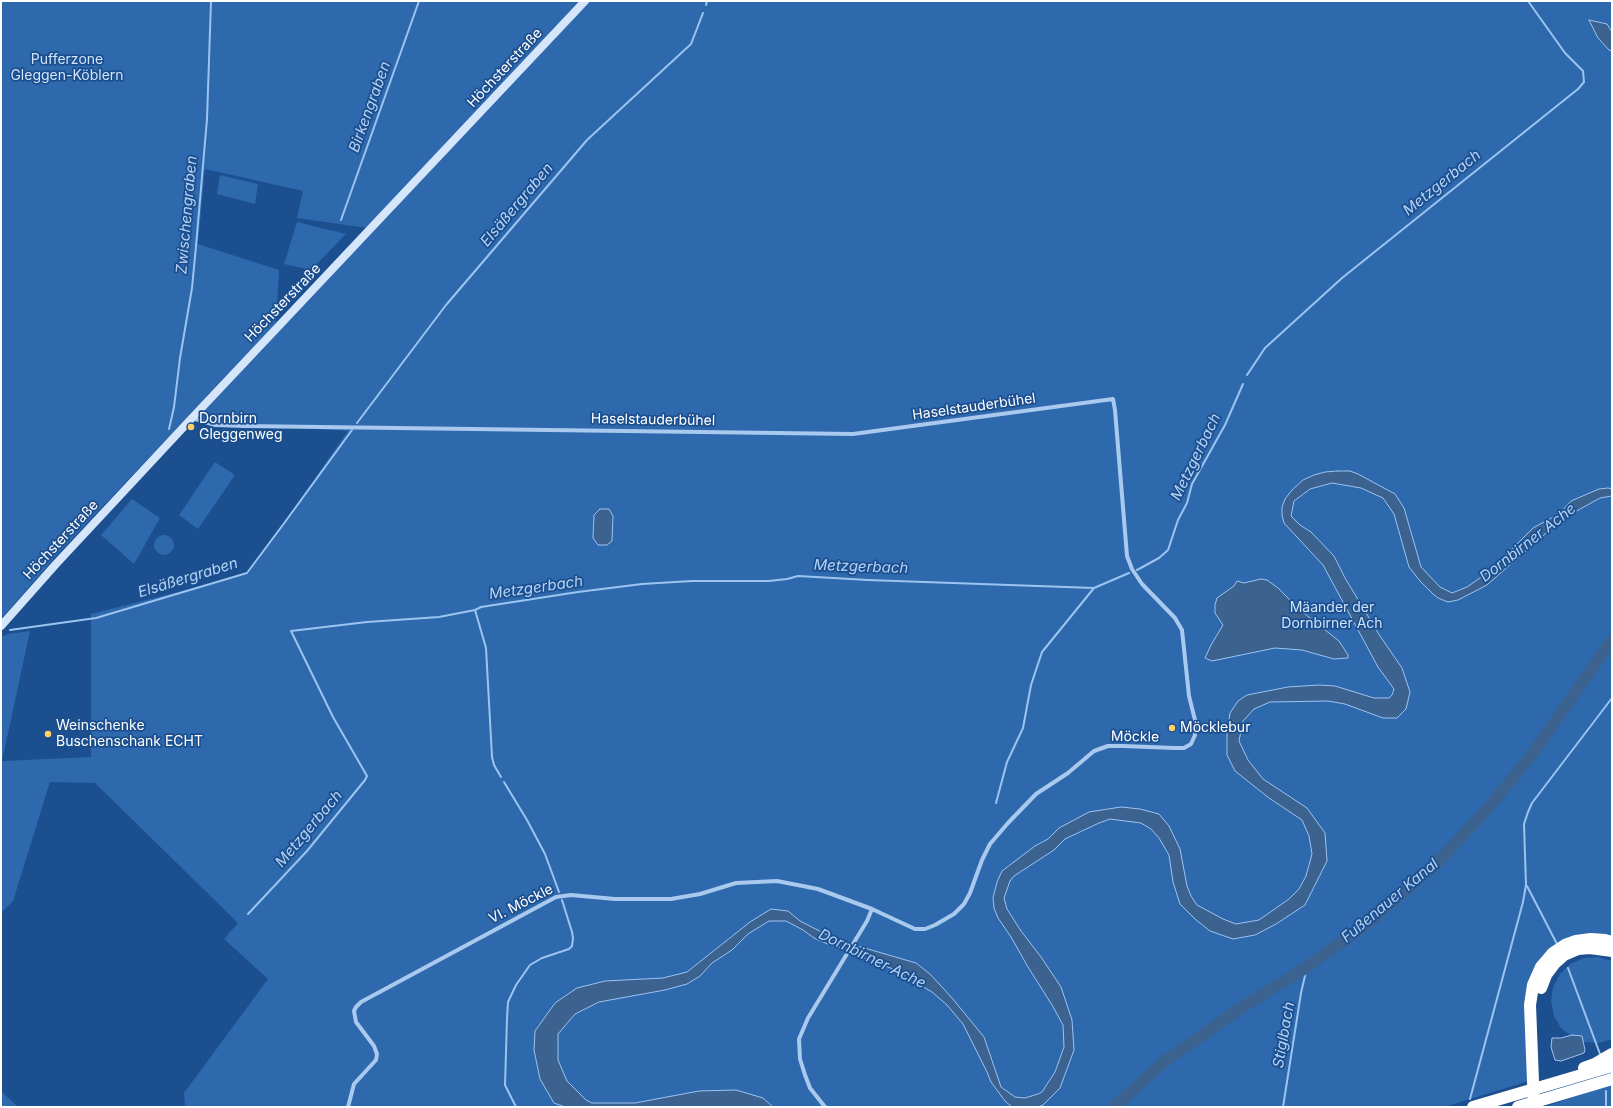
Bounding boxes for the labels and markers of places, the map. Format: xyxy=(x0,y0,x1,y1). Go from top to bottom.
place label: Dornbirn Gleggenweg xyxy=(199,411,283,444)
marker: Dornbirn Gleggenweg xyxy=(186,422,196,432)
place label: Weinschenke Buschenschank ECHT xyxy=(56,718,203,750)
place label: Möcklebur xyxy=(1180,720,1250,736)
marker: Möcklebur xyxy=(1167,723,1177,733)
marker: Weinschenke Buschenschank ECHT xyxy=(43,729,53,739)

